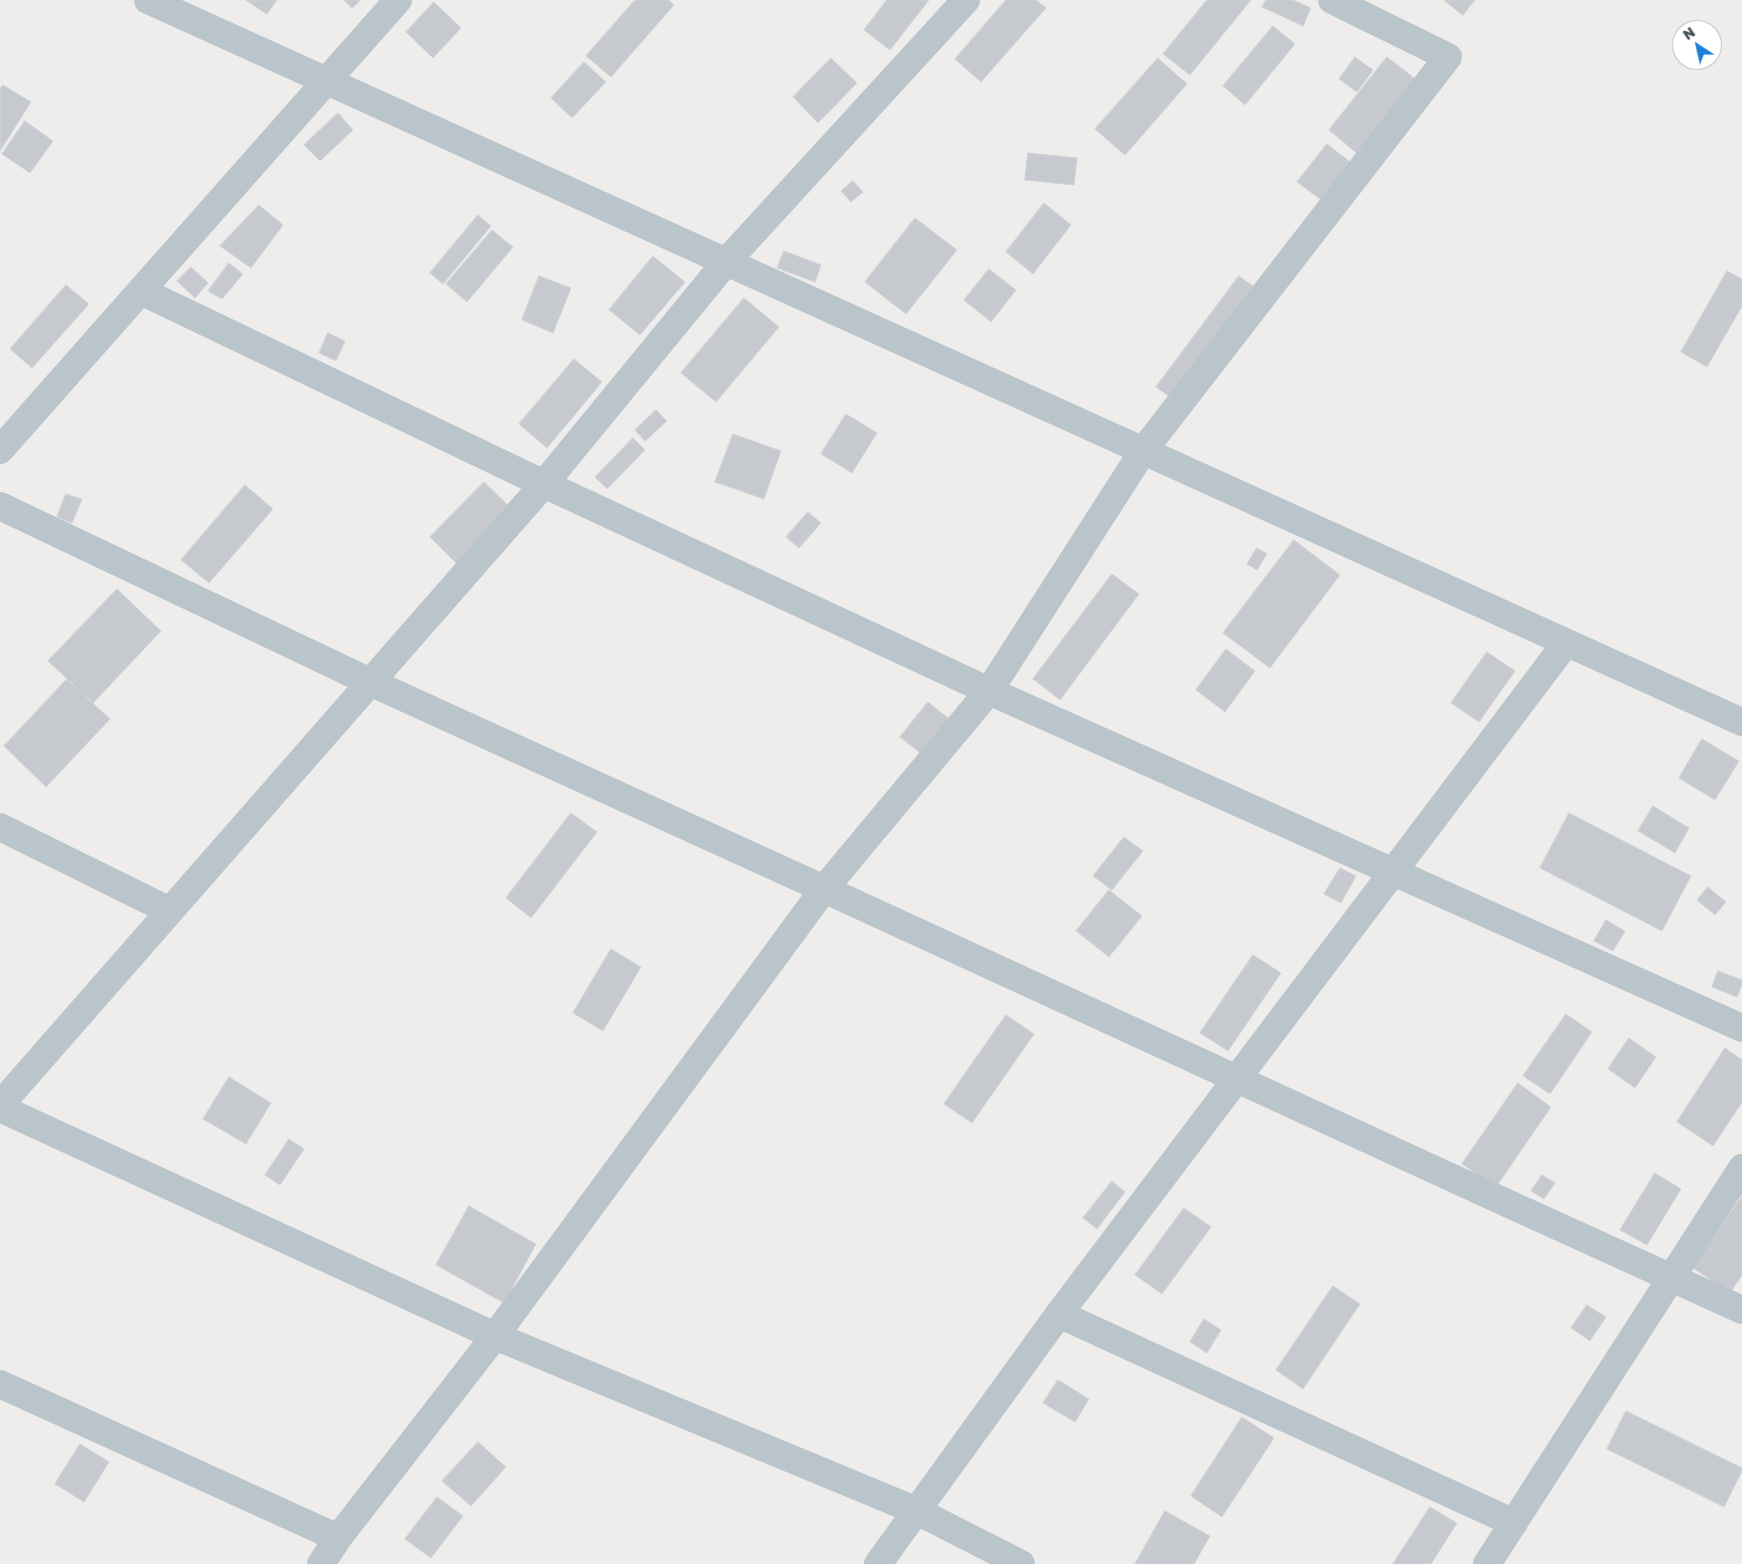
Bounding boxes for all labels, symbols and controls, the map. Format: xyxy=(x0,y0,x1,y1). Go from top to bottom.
north arrow xyxy=(1672,20,1722,70)
text: N xyxy=(1679,23,1698,43)

